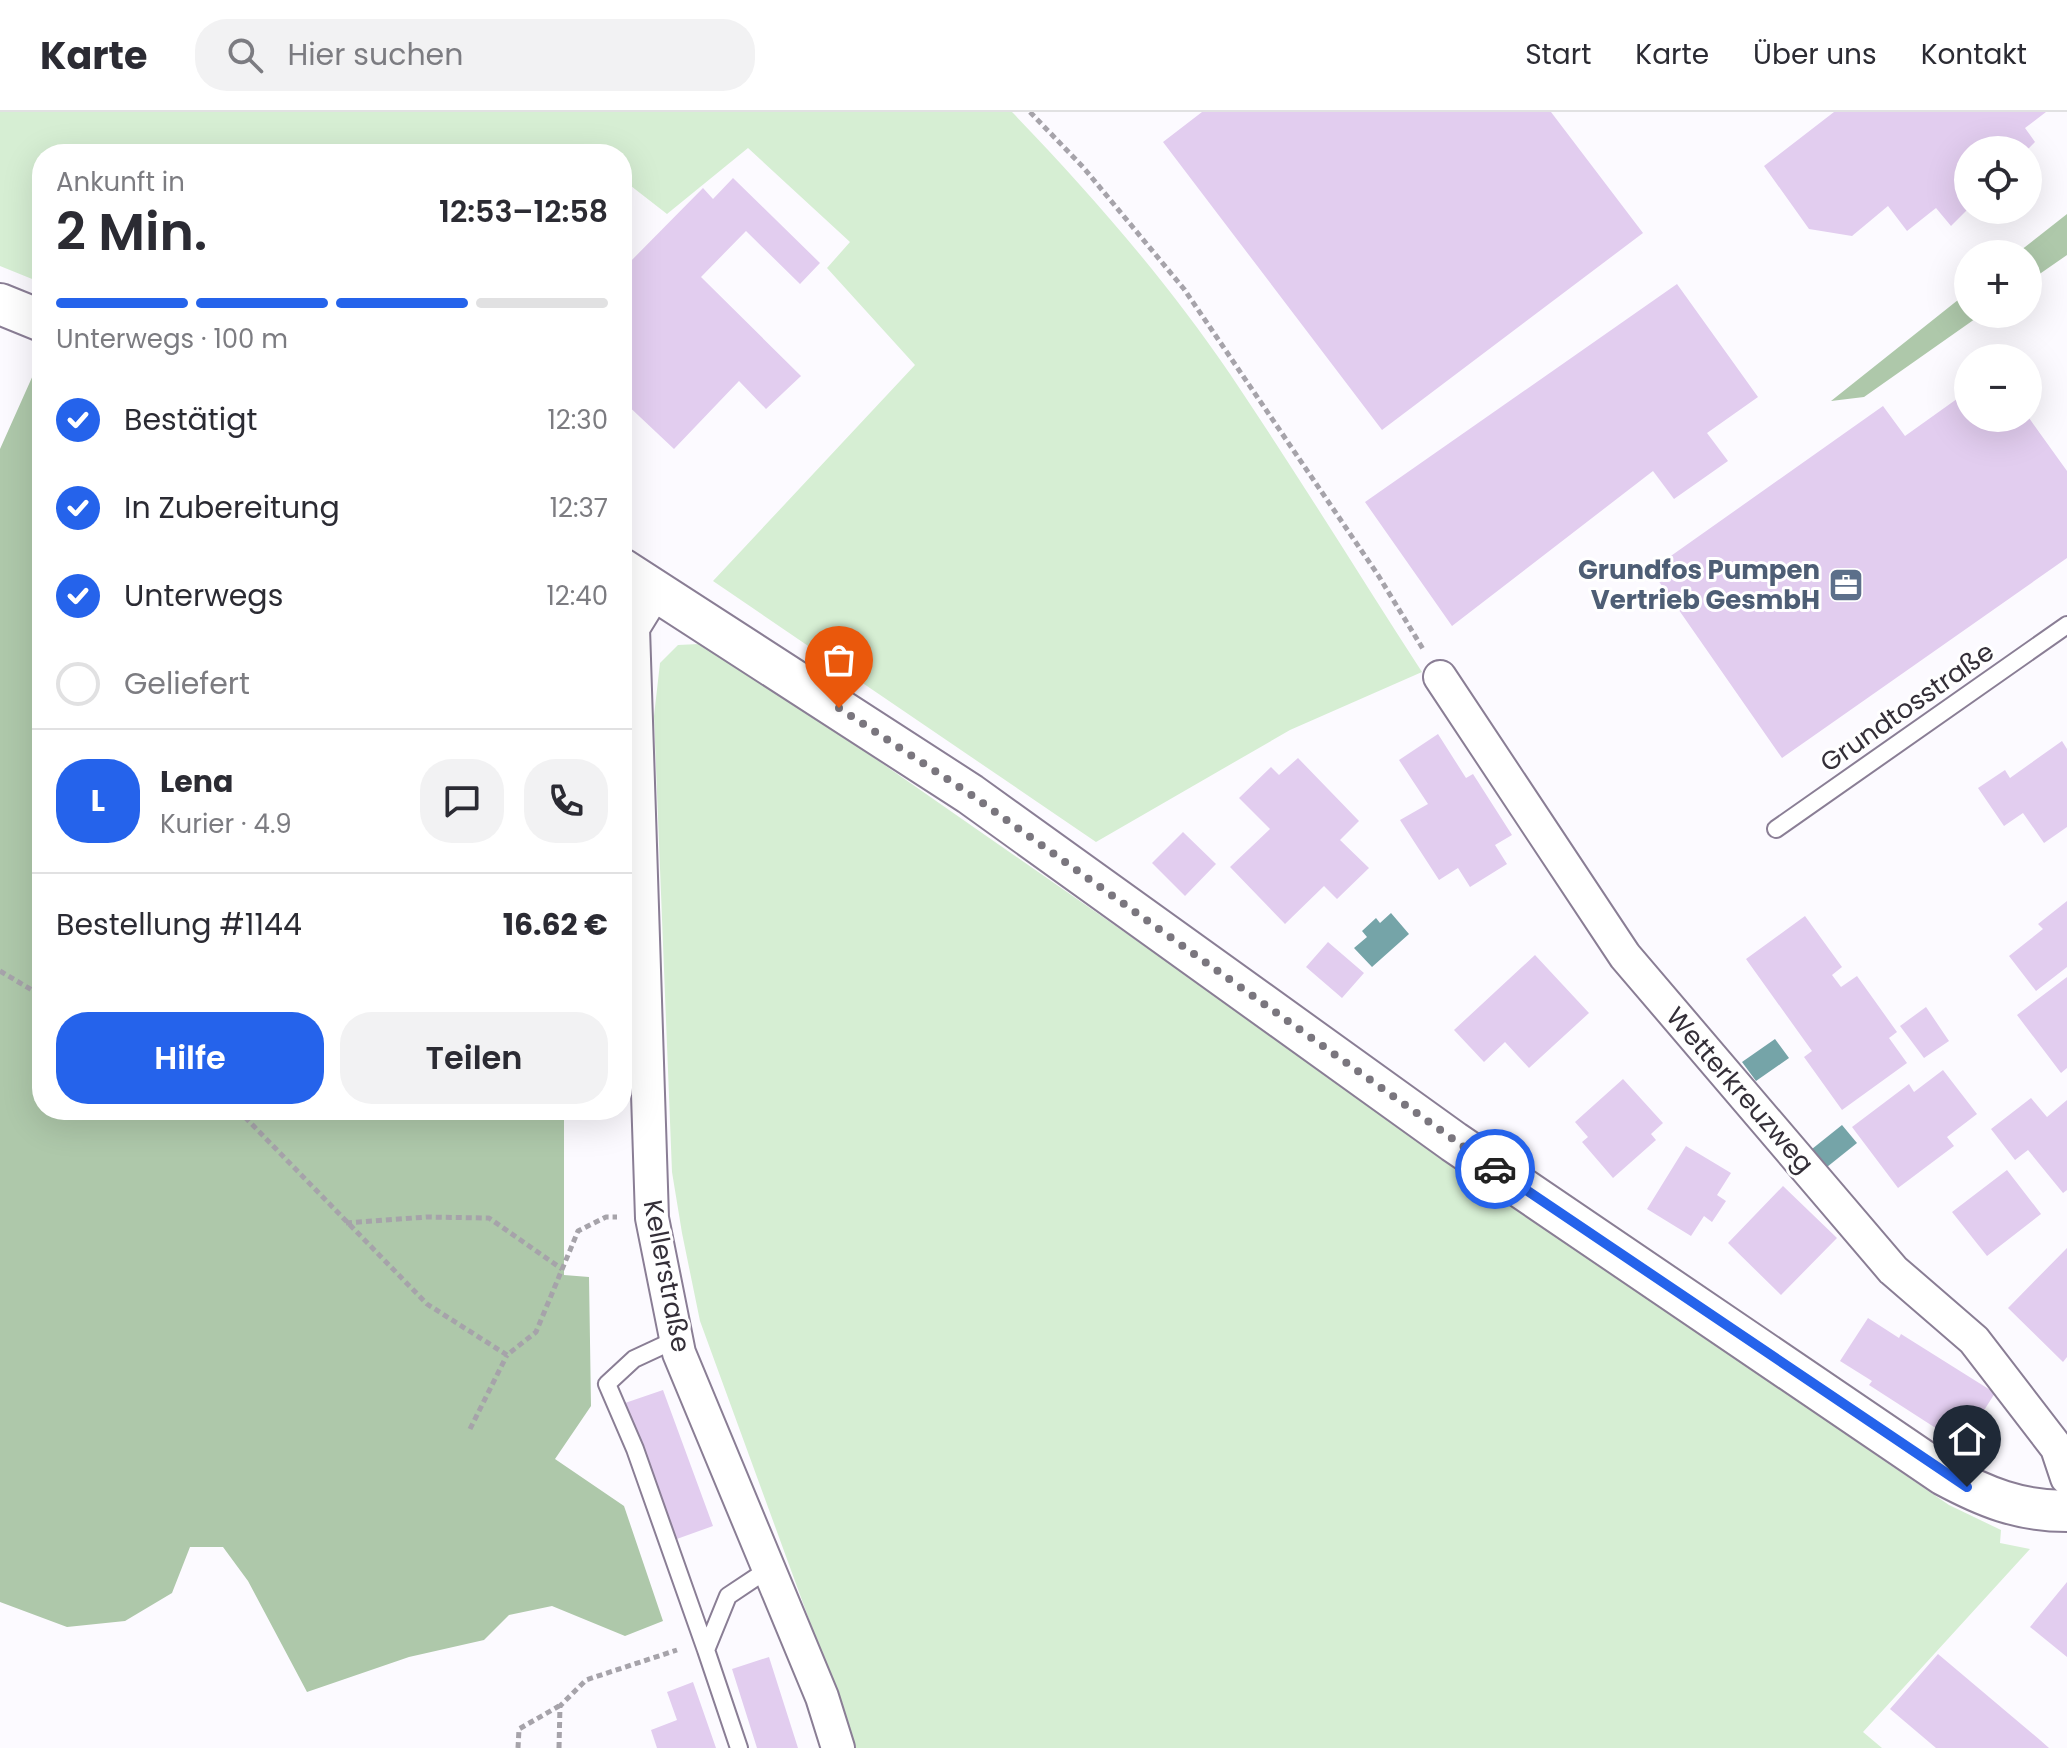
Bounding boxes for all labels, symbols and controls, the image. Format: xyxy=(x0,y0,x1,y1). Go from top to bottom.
search box xyxy=(195,19,755,91)
text: Karte xyxy=(40,29,147,82)
icon: search xyxy=(223,33,267,77)
text: Hier suchen xyxy=(287,33,463,76)
text: Start xyxy=(1525,35,1591,74)
text: Karte xyxy=(1635,35,1709,74)
text: Über uns xyxy=(1753,35,1877,74)
text: Kontakt xyxy=(1921,35,2027,74)
map controls xyxy=(1954,136,2042,432)
button: locate xyxy=(1954,136,2042,224)
text: Ankunft in xyxy=(56,164,185,200)
text: 12:53–12:58 xyxy=(439,190,608,233)
text: 2 Min. xyxy=(56,195,207,268)
button: + xyxy=(1954,240,2042,328)
text: Unterwegs · 100 m xyxy=(56,321,288,357)
button: − xyxy=(1954,344,2042,432)
icon: check xyxy=(56,398,100,442)
text: Bestätigt xyxy=(124,398,257,441)
text: 12:30 xyxy=(548,402,608,438)
icon: check xyxy=(56,486,100,530)
text: In Zubereitung xyxy=(124,486,340,529)
text: 12:37 xyxy=(550,490,608,526)
place label: Grundfos Pumpen Vertrieb GesmbH xyxy=(1578,552,1820,618)
office icon: Grundfos Pumpen Vertrieb GesmbH xyxy=(1827,566,1865,604)
icon: check xyxy=(56,574,100,618)
text: Unterwegs xyxy=(124,574,283,617)
text: 12:40 xyxy=(547,578,608,614)
pin xyxy=(805,626,873,708)
street label: Grundtosstraße xyxy=(1813,634,2001,780)
icon: bag xyxy=(817,638,861,682)
text: Geliefert xyxy=(124,662,250,705)
button: chat xyxy=(420,759,504,843)
button: phone xyxy=(524,759,608,843)
text: Lena xyxy=(160,760,233,803)
text: L xyxy=(91,779,105,822)
text: Kurier · 4.9 xyxy=(160,806,292,842)
text: Bestellung #1144 xyxy=(56,903,302,946)
text: 16.62 € xyxy=(503,903,608,946)
street label: Wetterkreuzweg xyxy=(1658,999,1822,1181)
button: Hilfe xyxy=(56,1012,324,1104)
button: Teilen xyxy=(340,1012,608,1104)
courier xyxy=(1455,1129,1535,1209)
icon: car xyxy=(1473,1147,1517,1191)
street label: Kellerstraße xyxy=(635,1197,699,1355)
pin xyxy=(1933,1405,2001,1487)
icon: home xyxy=(1945,1417,1989,1461)

